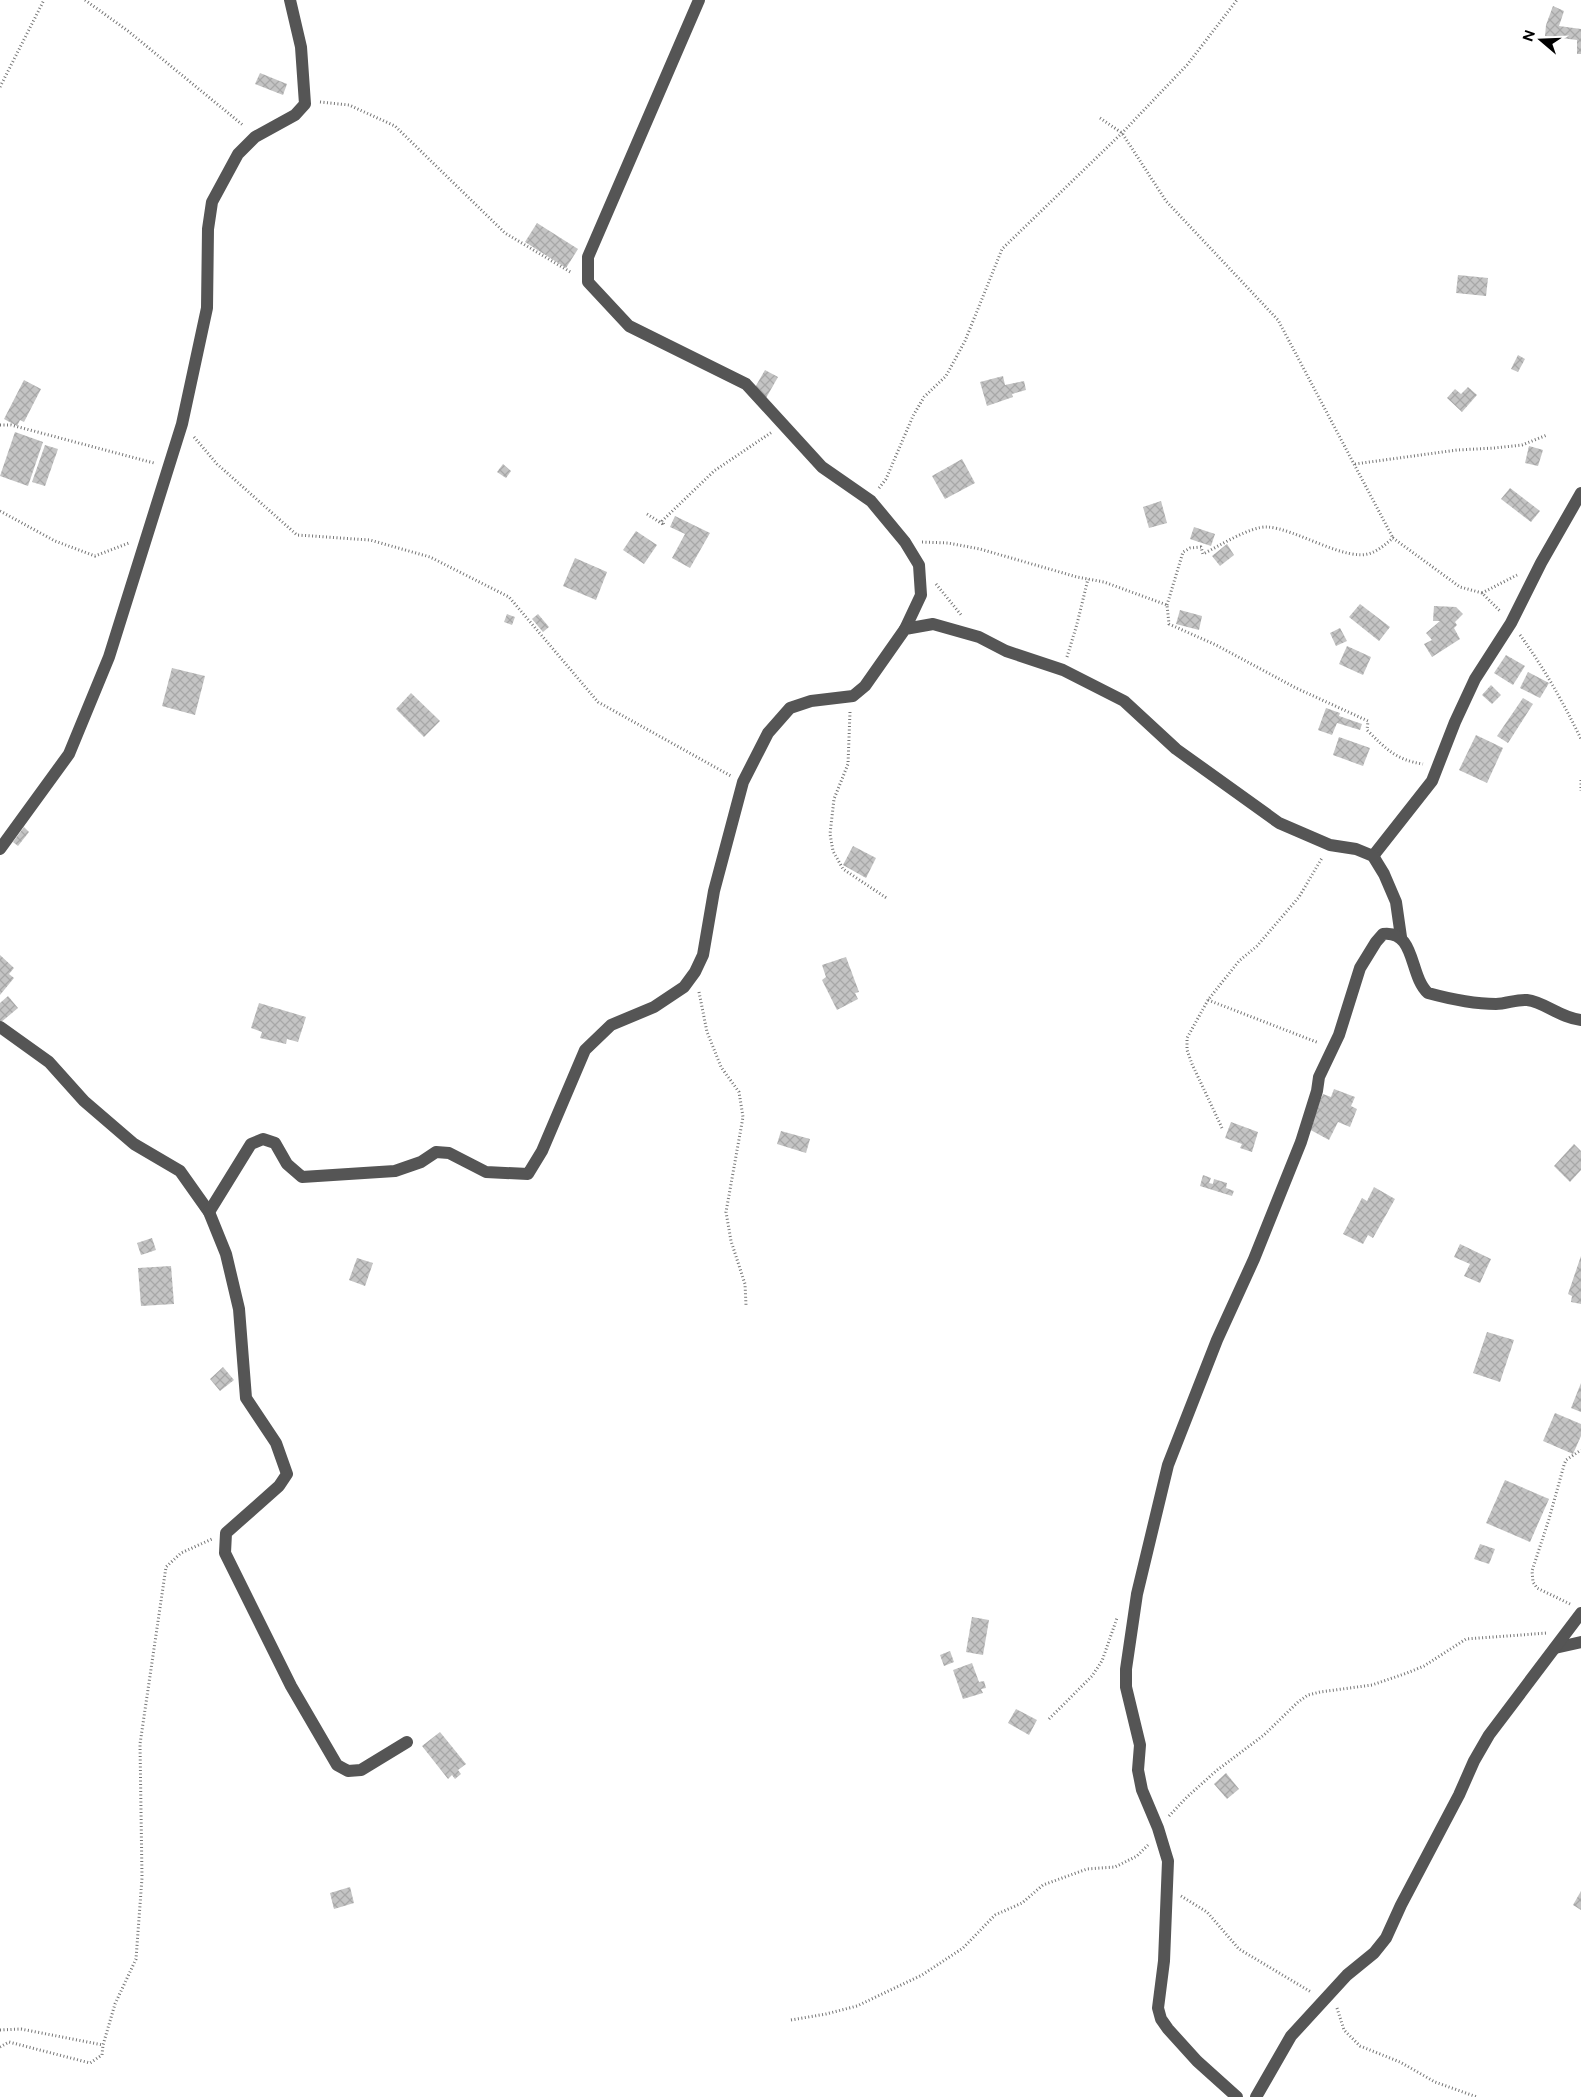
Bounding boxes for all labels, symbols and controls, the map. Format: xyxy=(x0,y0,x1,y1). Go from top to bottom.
north arrow xyxy=(1516,15,1566,65)
text: N xyxy=(1519,28,1538,44)

